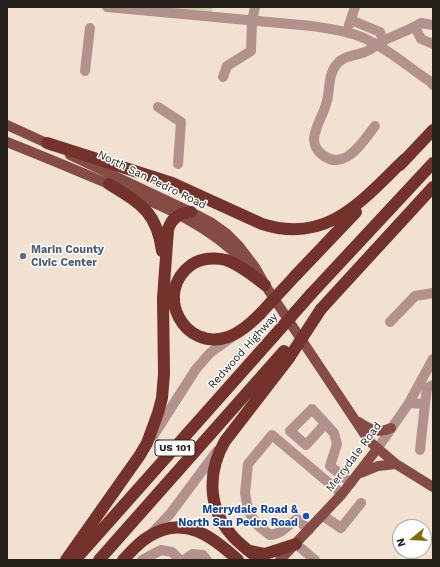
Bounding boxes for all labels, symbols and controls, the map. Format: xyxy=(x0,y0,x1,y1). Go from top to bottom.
street label: North San Pedro Road xyxy=(96,148,208,212)
place label: Marin County Civic Center xyxy=(31,243,104,269)
marker: Marin County Civic Center xyxy=(18,251,28,261)
street label: Redwood Highway xyxy=(205,310,281,392)
street label: Merrydale Road xyxy=(324,420,384,494)
road number: US 101 xyxy=(155,440,195,456)
place label: Merrydale Road & North San Pedro Road xyxy=(178,503,298,529)
marker: Merrydale Road & North San Pedro Road xyxy=(301,511,311,521)
north arrow xyxy=(392,519,432,559)
text: N xyxy=(394,537,409,548)

